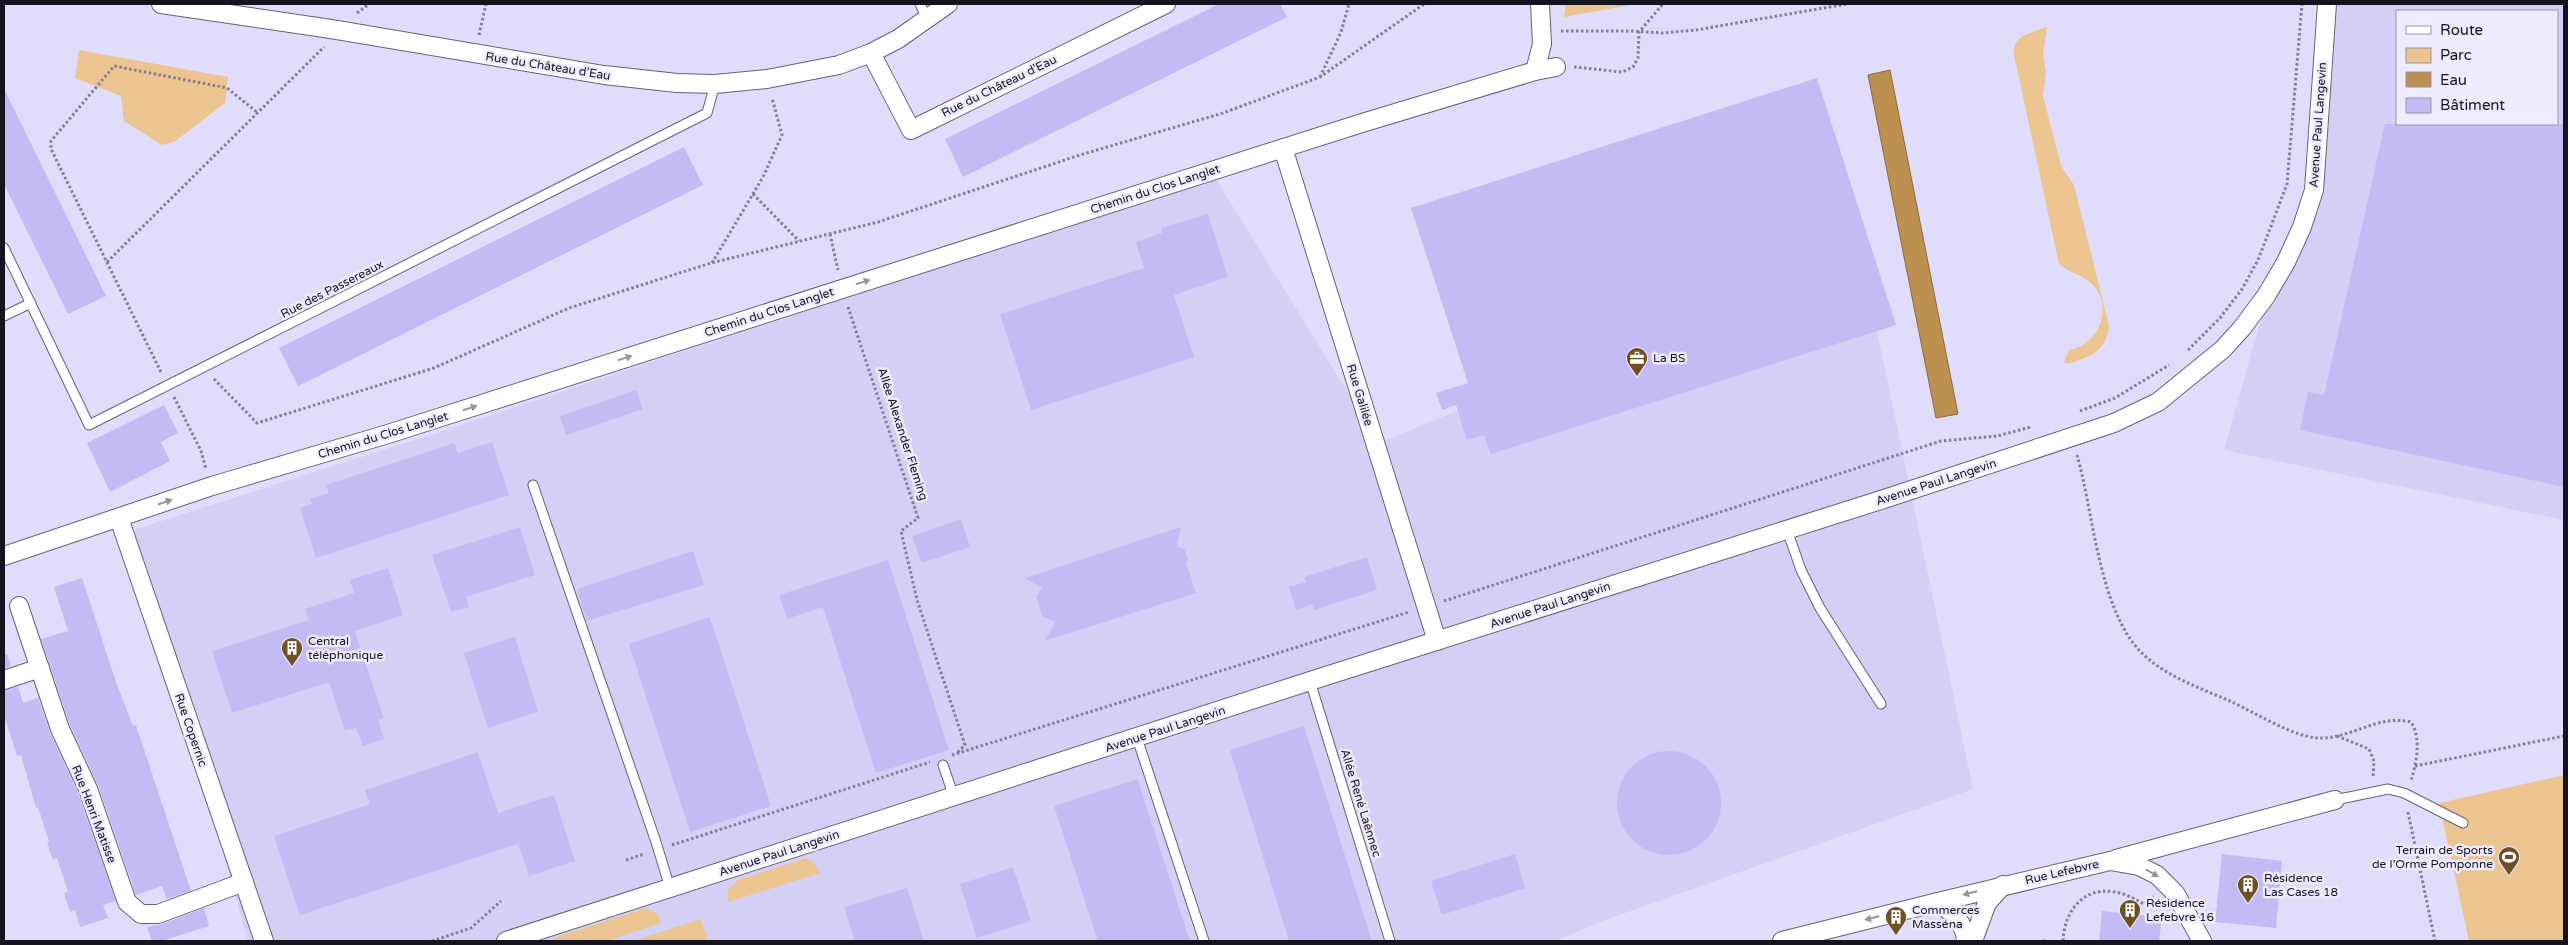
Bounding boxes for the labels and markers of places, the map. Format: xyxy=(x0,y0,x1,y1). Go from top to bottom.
office icon: La BS xyxy=(1625,346,1649,377)
place label: La BS xyxy=(1653,351,1685,365)
place label: Central téléphonique xyxy=(308,634,383,662)
building icon: Central téléphonique xyxy=(280,636,304,667)
place label: Terrain de Sports de l’Orme Pomponne xyxy=(2372,843,2493,871)
sports icon: Terrain de Sports de l’Orme Pomponne xyxy=(2497,845,2521,876)
place label: Résidence Las Cases 18 xyxy=(2264,871,2338,899)
building icon: Résidence Las Cases 18 xyxy=(2236,873,2260,904)
place label: Résidence Lefebvre 16 xyxy=(2146,896,2214,924)
building icon: Résidence Lefebvre 16 xyxy=(2118,898,2142,929)
place label: Commerces Masséna xyxy=(1912,903,1980,931)
building icon: Commerces Masséna xyxy=(1884,905,1908,936)

